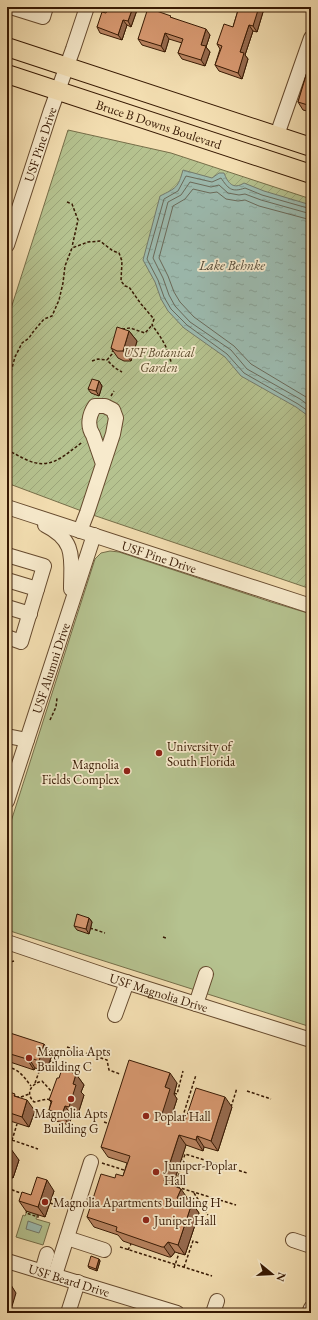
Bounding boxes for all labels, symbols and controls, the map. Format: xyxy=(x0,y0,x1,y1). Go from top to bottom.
street label: Bruce B Downs Boulevard xyxy=(94,95,224,153)
street label: USF Pine Drive xyxy=(20,104,60,184)
water label: Lake Behnke xyxy=(198,256,265,274)
park label: USF Botanical Garden xyxy=(123,344,195,376)
street label: USF Pine Drive xyxy=(120,536,199,577)
street label: USF Alumni Drive xyxy=(28,620,73,715)
place label: University of South Florida xyxy=(167,738,236,770)
marker: University of South Florida xyxy=(154,748,164,758)
place label: Magnolia Fields Complex xyxy=(42,756,120,788)
marker: Magnolia Fields Complex xyxy=(122,766,132,776)
street label: USF Magnolia Drive xyxy=(108,969,210,1016)
place label: Magnolia Apts Building C xyxy=(37,1043,111,1075)
marker: Magnolia Apts Building C xyxy=(24,1053,34,1063)
marker: Magnolia Apts Building G xyxy=(66,1094,76,1104)
place label: Magnolia Apts Building G xyxy=(34,1105,108,1137)
place label: Poplar Hall xyxy=(154,1108,211,1125)
marker: Poplar Hall xyxy=(141,1111,151,1121)
place label: Juniper-Poplar Hall xyxy=(163,1157,238,1189)
marker: Juniper-Poplar Hall xyxy=(151,1167,161,1177)
place label: Magnolia Apartments Building H xyxy=(53,1194,221,1211)
marker: Magnolia Apartments Building H xyxy=(40,1197,50,1207)
place label: Juniper Hall xyxy=(153,1212,216,1229)
marker: Juniper Hall xyxy=(141,1215,151,1225)
north arrow xyxy=(252,1254,292,1294)
street label: USF Beard Drive xyxy=(26,1260,112,1300)
text: N xyxy=(273,1271,290,1284)

